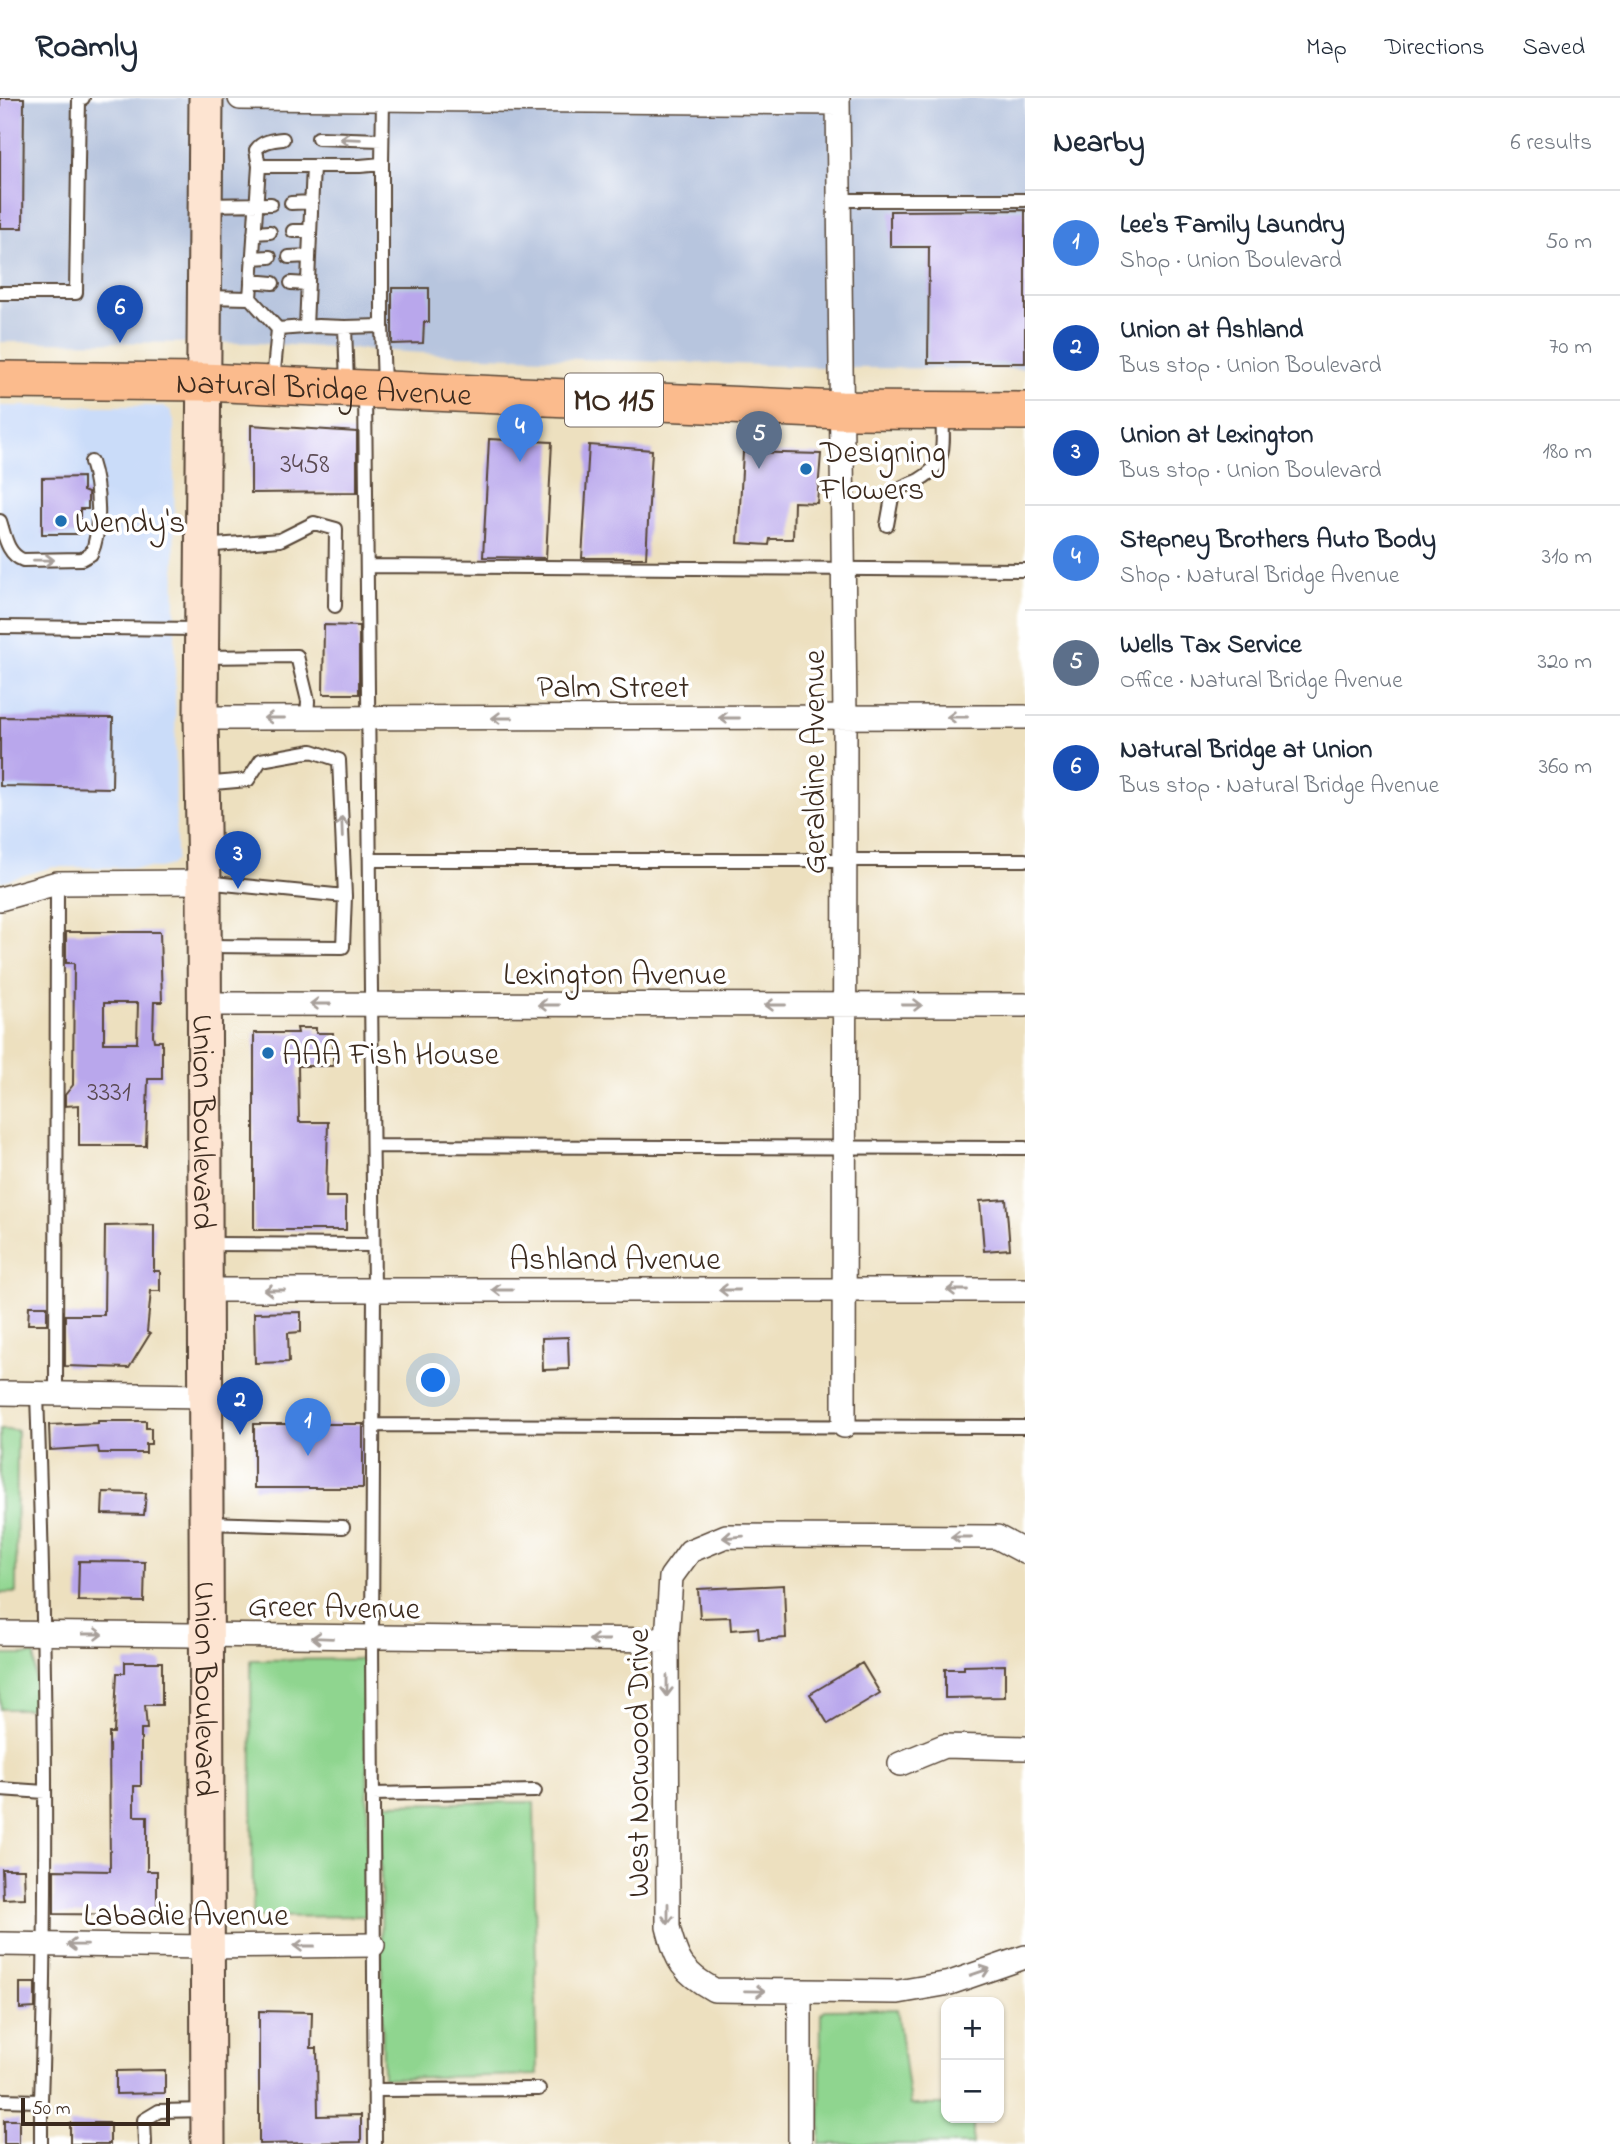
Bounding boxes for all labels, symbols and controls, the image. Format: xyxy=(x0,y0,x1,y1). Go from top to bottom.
text: Roamly xyxy=(35,24,138,72)
text: Map xyxy=(1306,31,1347,66)
text: Directions xyxy=(1385,31,1484,66)
text: Saved xyxy=(1522,31,1585,66)
text: Nearby xyxy=(1053,122,1145,166)
text: 6 results xyxy=(1511,127,1592,160)
one-way arrow xyxy=(339,132,362,145)
text: Lee's Family Laundry xyxy=(1120,207,1345,245)
text: 1 xyxy=(1072,226,1080,259)
text: 50 m xyxy=(1545,226,1592,259)
text: Shop · Union Boulevard xyxy=(1120,245,1342,278)
pin: 6 xyxy=(97,285,143,343)
text: Union at Ashland xyxy=(1120,312,1303,350)
text: 2 xyxy=(1070,331,1082,364)
text: 70 m xyxy=(1549,331,1592,364)
text: Bus stop · Union Boulevard xyxy=(1120,350,1381,383)
street label: Natural Bridge Avenue xyxy=(176,362,473,421)
road number: MO 115 xyxy=(565,374,663,426)
pin: 4 xyxy=(497,404,543,462)
pin: 5 xyxy=(736,411,782,469)
text: Union at Lexington xyxy=(1120,417,1313,455)
place label: Designing Flowers xyxy=(819,431,946,515)
text: 3 xyxy=(1071,436,1081,469)
text: 180 m xyxy=(1543,436,1592,469)
house number: 3458 xyxy=(280,445,330,486)
text: Bus stop · Union Boulevard xyxy=(1120,455,1381,488)
marker: Designing Flowers xyxy=(798,461,814,477)
place label: Wendy's xyxy=(75,501,185,548)
marker: Wendy's xyxy=(53,513,69,529)
text: Stepney Brothers Auto Body xyxy=(1120,522,1436,560)
text: 4 xyxy=(1071,541,1081,574)
text: 310 m xyxy=(1542,541,1592,574)
one-way arrow xyxy=(32,553,55,566)
text: Shop · Natural Bridge Avenue xyxy=(1120,560,1399,593)
text: Wells Tax Service xyxy=(1120,627,1302,665)
text: 5 xyxy=(1069,646,1083,679)
text: 320 m xyxy=(1538,646,1592,679)
street label: Geraldine Avenue xyxy=(793,649,840,874)
text: Office · Natural Bridge Avenue xyxy=(1120,665,1402,698)
street label: Palm Street xyxy=(537,666,690,713)
one-way arrow xyxy=(946,710,969,724)
one-way arrow xyxy=(263,711,286,725)
one-way arrow xyxy=(491,711,514,725)
one-way arrow xyxy=(718,711,741,725)
text: Natural Bridge at Union xyxy=(1120,732,1372,770)
text: 6 xyxy=(1071,751,1081,784)
text: 360 m xyxy=(1539,751,1592,784)
text: Bus stop · Natural Bridge Avenue xyxy=(1120,770,1439,803)
one-way arrow xyxy=(336,816,349,839)
pin: 3 xyxy=(215,831,261,889)
street label: Lexington Avenue xyxy=(503,953,727,1000)
one-way arrow xyxy=(309,997,332,1011)
one-way arrow xyxy=(537,998,560,1012)
one-way arrow xyxy=(764,998,787,1012)
one-way arrow xyxy=(900,998,923,1012)
street label: Union Boulevard xyxy=(177,1014,225,1230)
place label: AAA Fish House xyxy=(282,1033,500,1080)
marker: AAA Fish House xyxy=(260,1045,276,1061)
house number: 3331 xyxy=(87,1073,131,1114)
street label: Ashland Avenue xyxy=(509,1238,721,1285)
one-way arrow xyxy=(263,1283,286,1297)
one-way arrow xyxy=(491,1283,514,1297)
one-way arrow xyxy=(718,1283,741,1297)
one-way arrow xyxy=(946,1283,969,1297)
your location xyxy=(416,1363,450,1397)
pin: 2 xyxy=(217,1377,263,1435)
pin: 1 xyxy=(285,1398,331,1456)
one-way arrow xyxy=(949,1530,972,1544)
one-way arrow xyxy=(722,1531,745,1544)
street label: Union Boulevard xyxy=(179,1581,227,1797)
street label: Greer Avenue xyxy=(247,1584,421,1635)
one-way arrow xyxy=(81,1627,104,1641)
street label: West Norwood Drive xyxy=(617,1628,664,1898)
one-way arrow xyxy=(311,1631,334,1644)
one-way arrow xyxy=(588,1633,611,1647)
one-way arrow xyxy=(660,1675,674,1698)
street label: Labadie Avenue xyxy=(83,1894,289,1941)
one-way arrow xyxy=(661,1902,675,1925)
one-way arrow xyxy=(66,1938,89,1952)
one-way arrow xyxy=(293,1939,316,1953)
one-way arrow xyxy=(969,1965,991,1977)
one-way arrow xyxy=(743,1984,766,1997)
map controls xyxy=(941,1997,1004,2123)
button: + xyxy=(941,1997,1004,2060)
button: − xyxy=(941,2060,1004,2123)
scale bar xyxy=(21,2095,170,2127)
text: 50 m xyxy=(32,2096,71,2123)

